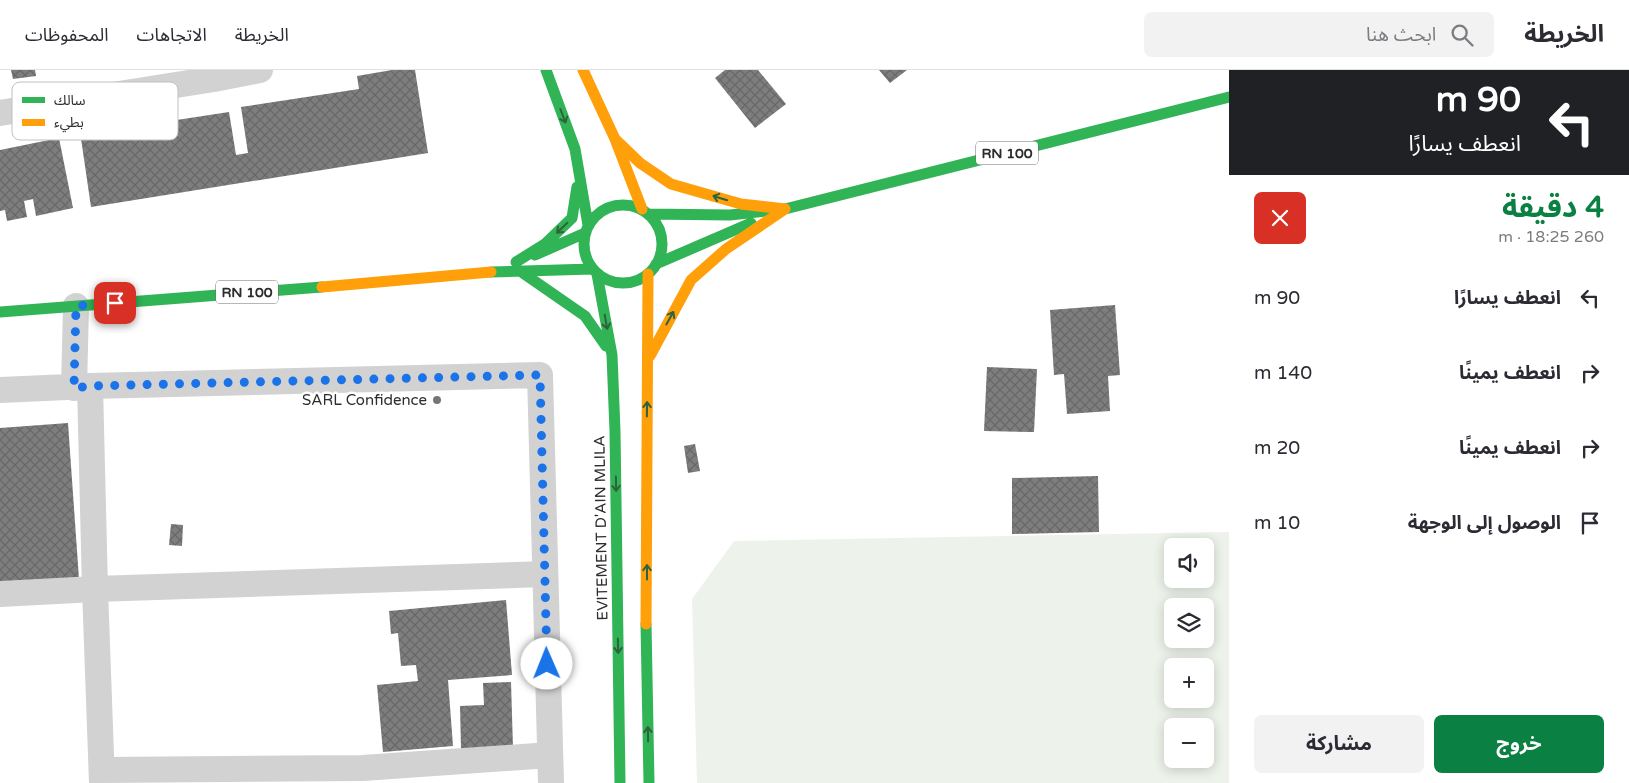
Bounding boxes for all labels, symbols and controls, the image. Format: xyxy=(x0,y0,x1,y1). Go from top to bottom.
search box xyxy=(1144,12,1494,57)
text: الخريطة xyxy=(1524,20,1604,49)
icon: search xyxy=(1448,21,1476,49)
text: المحفوظات xyxy=(25,24,109,46)
text: الاتجاهات xyxy=(137,24,207,46)
text: الخريطة xyxy=(235,24,289,46)
text: ابحث هنا xyxy=(1366,24,1436,46)
text: 90 m xyxy=(1436,79,1521,121)
legend xyxy=(12,82,178,140)
icon: left xyxy=(1539,90,1604,155)
text: سالك xyxy=(54,92,86,109)
one-way arrow xyxy=(559,107,568,123)
text: بطيء xyxy=(54,114,84,133)
text: انعطف يسارًا xyxy=(1408,131,1521,157)
road number: RN 100 xyxy=(976,142,1038,165)
text: 4 دقيقة xyxy=(1502,189,1604,226)
button: close xyxy=(1254,192,1306,244)
one-way arrow xyxy=(712,193,728,203)
one-way arrow xyxy=(557,221,569,233)
text: 260 m · 18:25 xyxy=(1498,227,1604,247)
road number: RN 100 xyxy=(216,280,278,303)
pin xyxy=(94,282,136,324)
icon: left xyxy=(1576,284,1604,312)
text: 90 m xyxy=(1254,287,1300,309)
text: انعطف يسارًا xyxy=(1454,287,1561,309)
icon: arrive xyxy=(101,289,129,317)
one-way arrow xyxy=(665,311,675,326)
one-way arrow xyxy=(601,313,611,329)
icon: right xyxy=(1576,359,1604,387)
text: 140 m xyxy=(1254,362,1312,384)
text: انعطف يمينًا xyxy=(1459,362,1561,384)
place label: SARL Confidence xyxy=(302,391,427,409)
marker: SARL Confidence xyxy=(431,394,443,406)
one-way arrow xyxy=(642,402,652,418)
icon: right xyxy=(1576,434,1604,462)
street label: EVITEMENT D'AIN MLILA xyxy=(590,435,612,621)
text: 20 m xyxy=(1254,437,1300,459)
text: انعطف يمينًا xyxy=(1459,437,1561,459)
one-way arrow xyxy=(611,475,620,491)
icon: arrive xyxy=(1576,509,1604,537)
text: 10 m xyxy=(1254,512,1300,534)
text: الوصول إلى الوجهة xyxy=(1408,512,1561,534)
map controls xyxy=(1164,538,1214,768)
button: sound xyxy=(1164,538,1214,588)
one-way arrow xyxy=(642,564,652,580)
button: layers xyxy=(1164,598,1214,648)
position arrow xyxy=(520,637,572,689)
one-way arrow xyxy=(613,638,623,654)
button: + xyxy=(1164,658,1214,708)
button: مشاركة xyxy=(1254,715,1424,773)
button: خروج xyxy=(1434,715,1604,773)
button: − xyxy=(1164,718,1214,768)
one-way arrow xyxy=(643,727,653,743)

